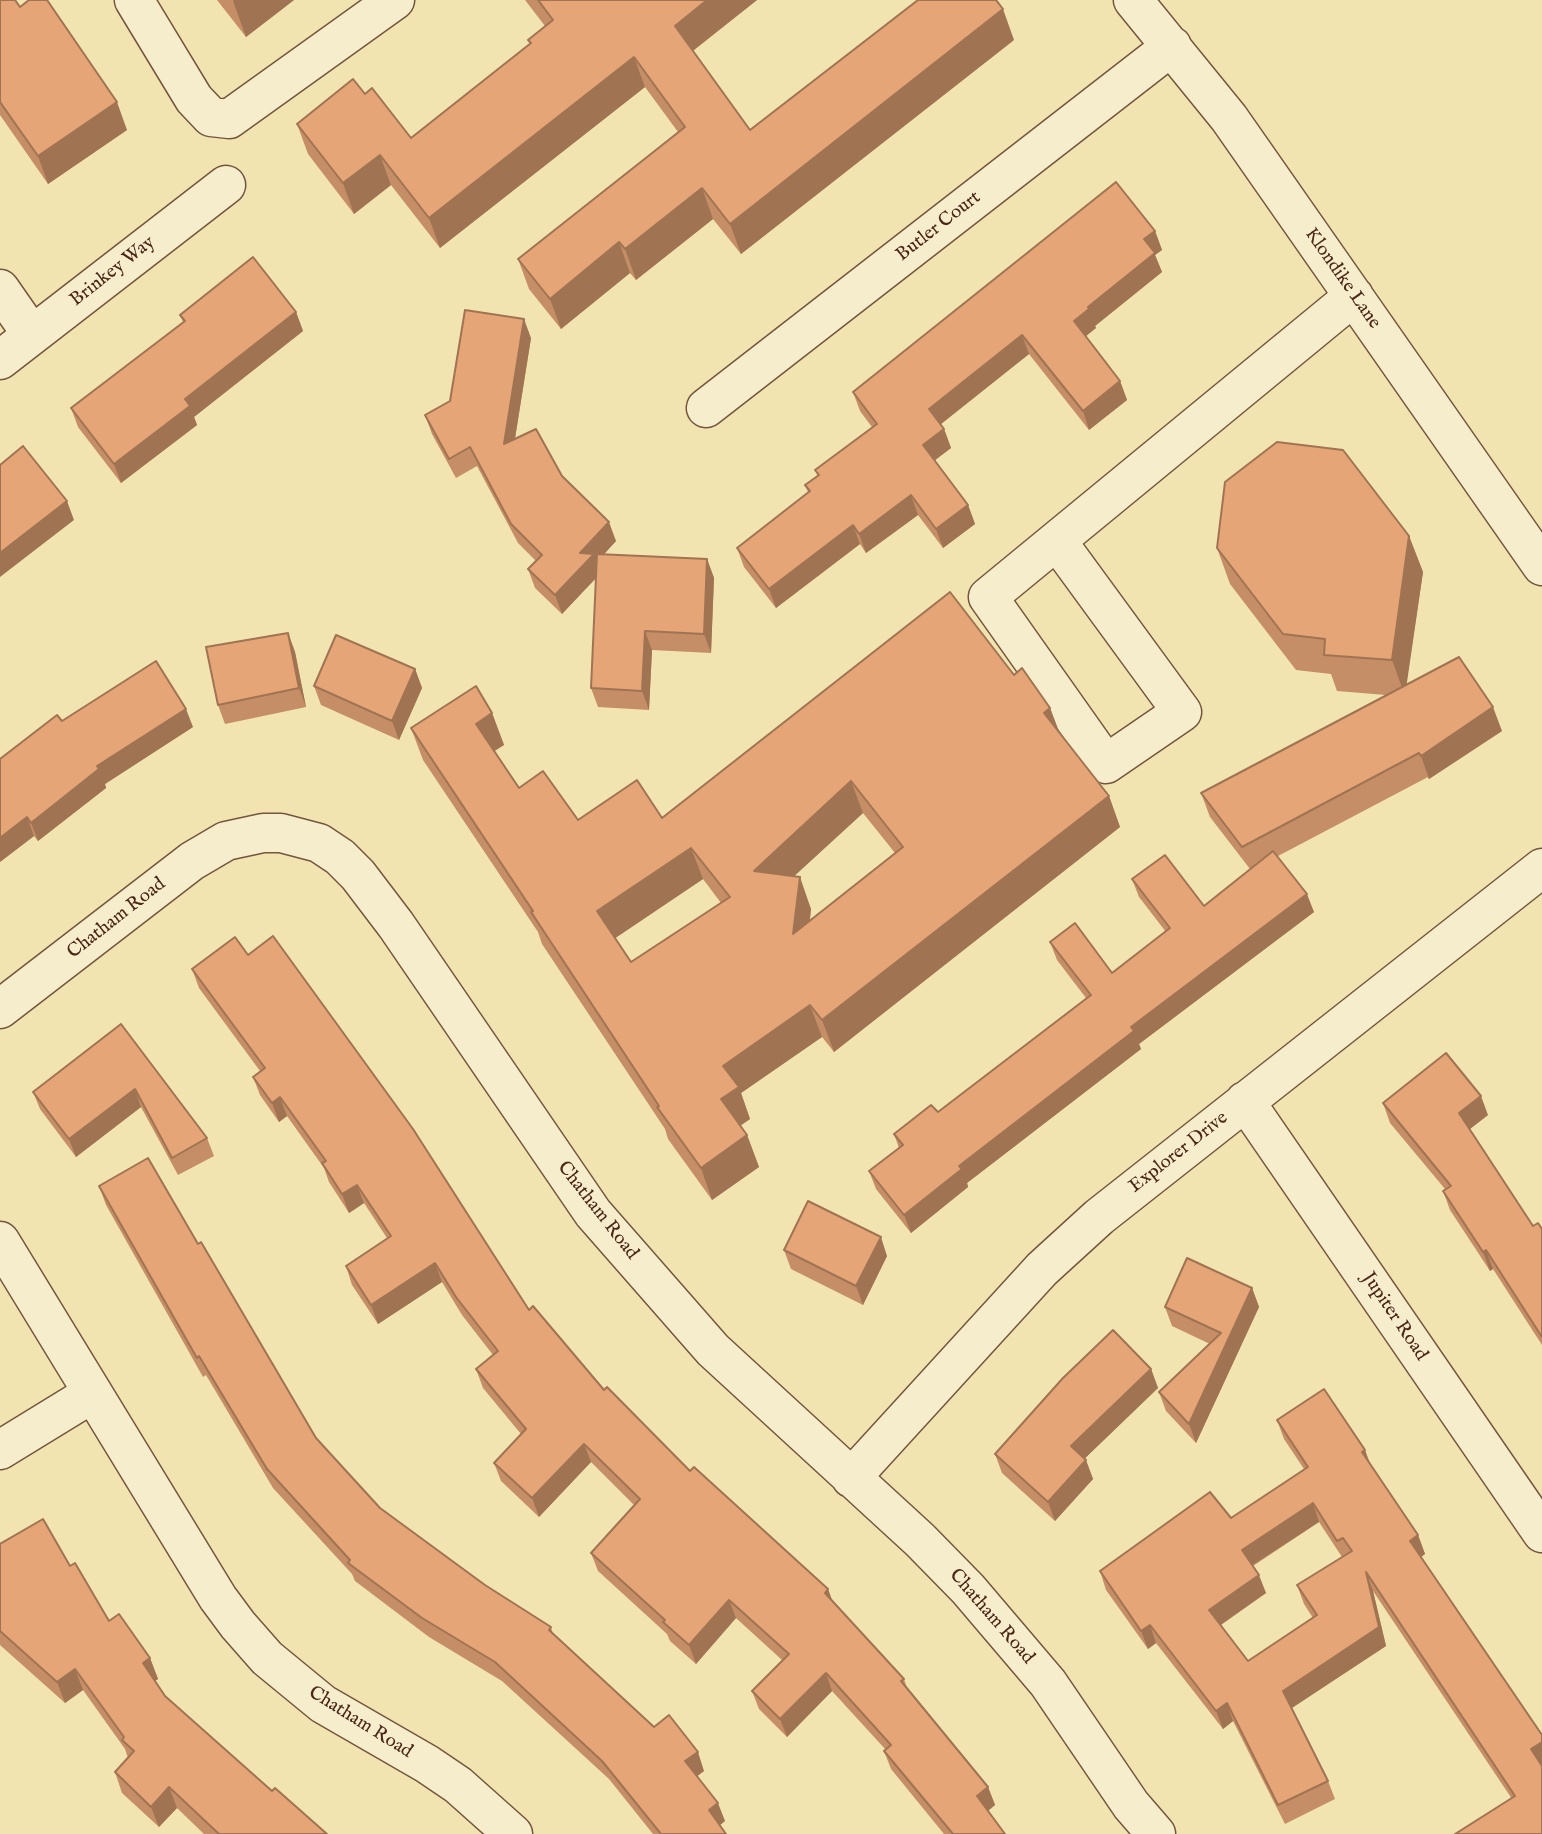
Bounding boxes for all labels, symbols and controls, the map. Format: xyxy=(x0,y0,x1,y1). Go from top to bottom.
street label: Butler Court xyxy=(892,187,986,267)
street label: Klondike Lane xyxy=(1299,224,1385,334)
street label: Brinkey Way xyxy=(66,232,160,312)
street label: Chatham Road xyxy=(63,874,171,964)
street label: Explorer Drive xyxy=(1125,1107,1233,1199)
street label: Chatham Road xyxy=(552,1157,642,1265)
street label: Jupiter Road xyxy=(1356,1268,1432,1366)
street label: Chatham Road xyxy=(944,1565,1038,1669)
street label: Chatham Road xyxy=(304,1682,416,1764)

